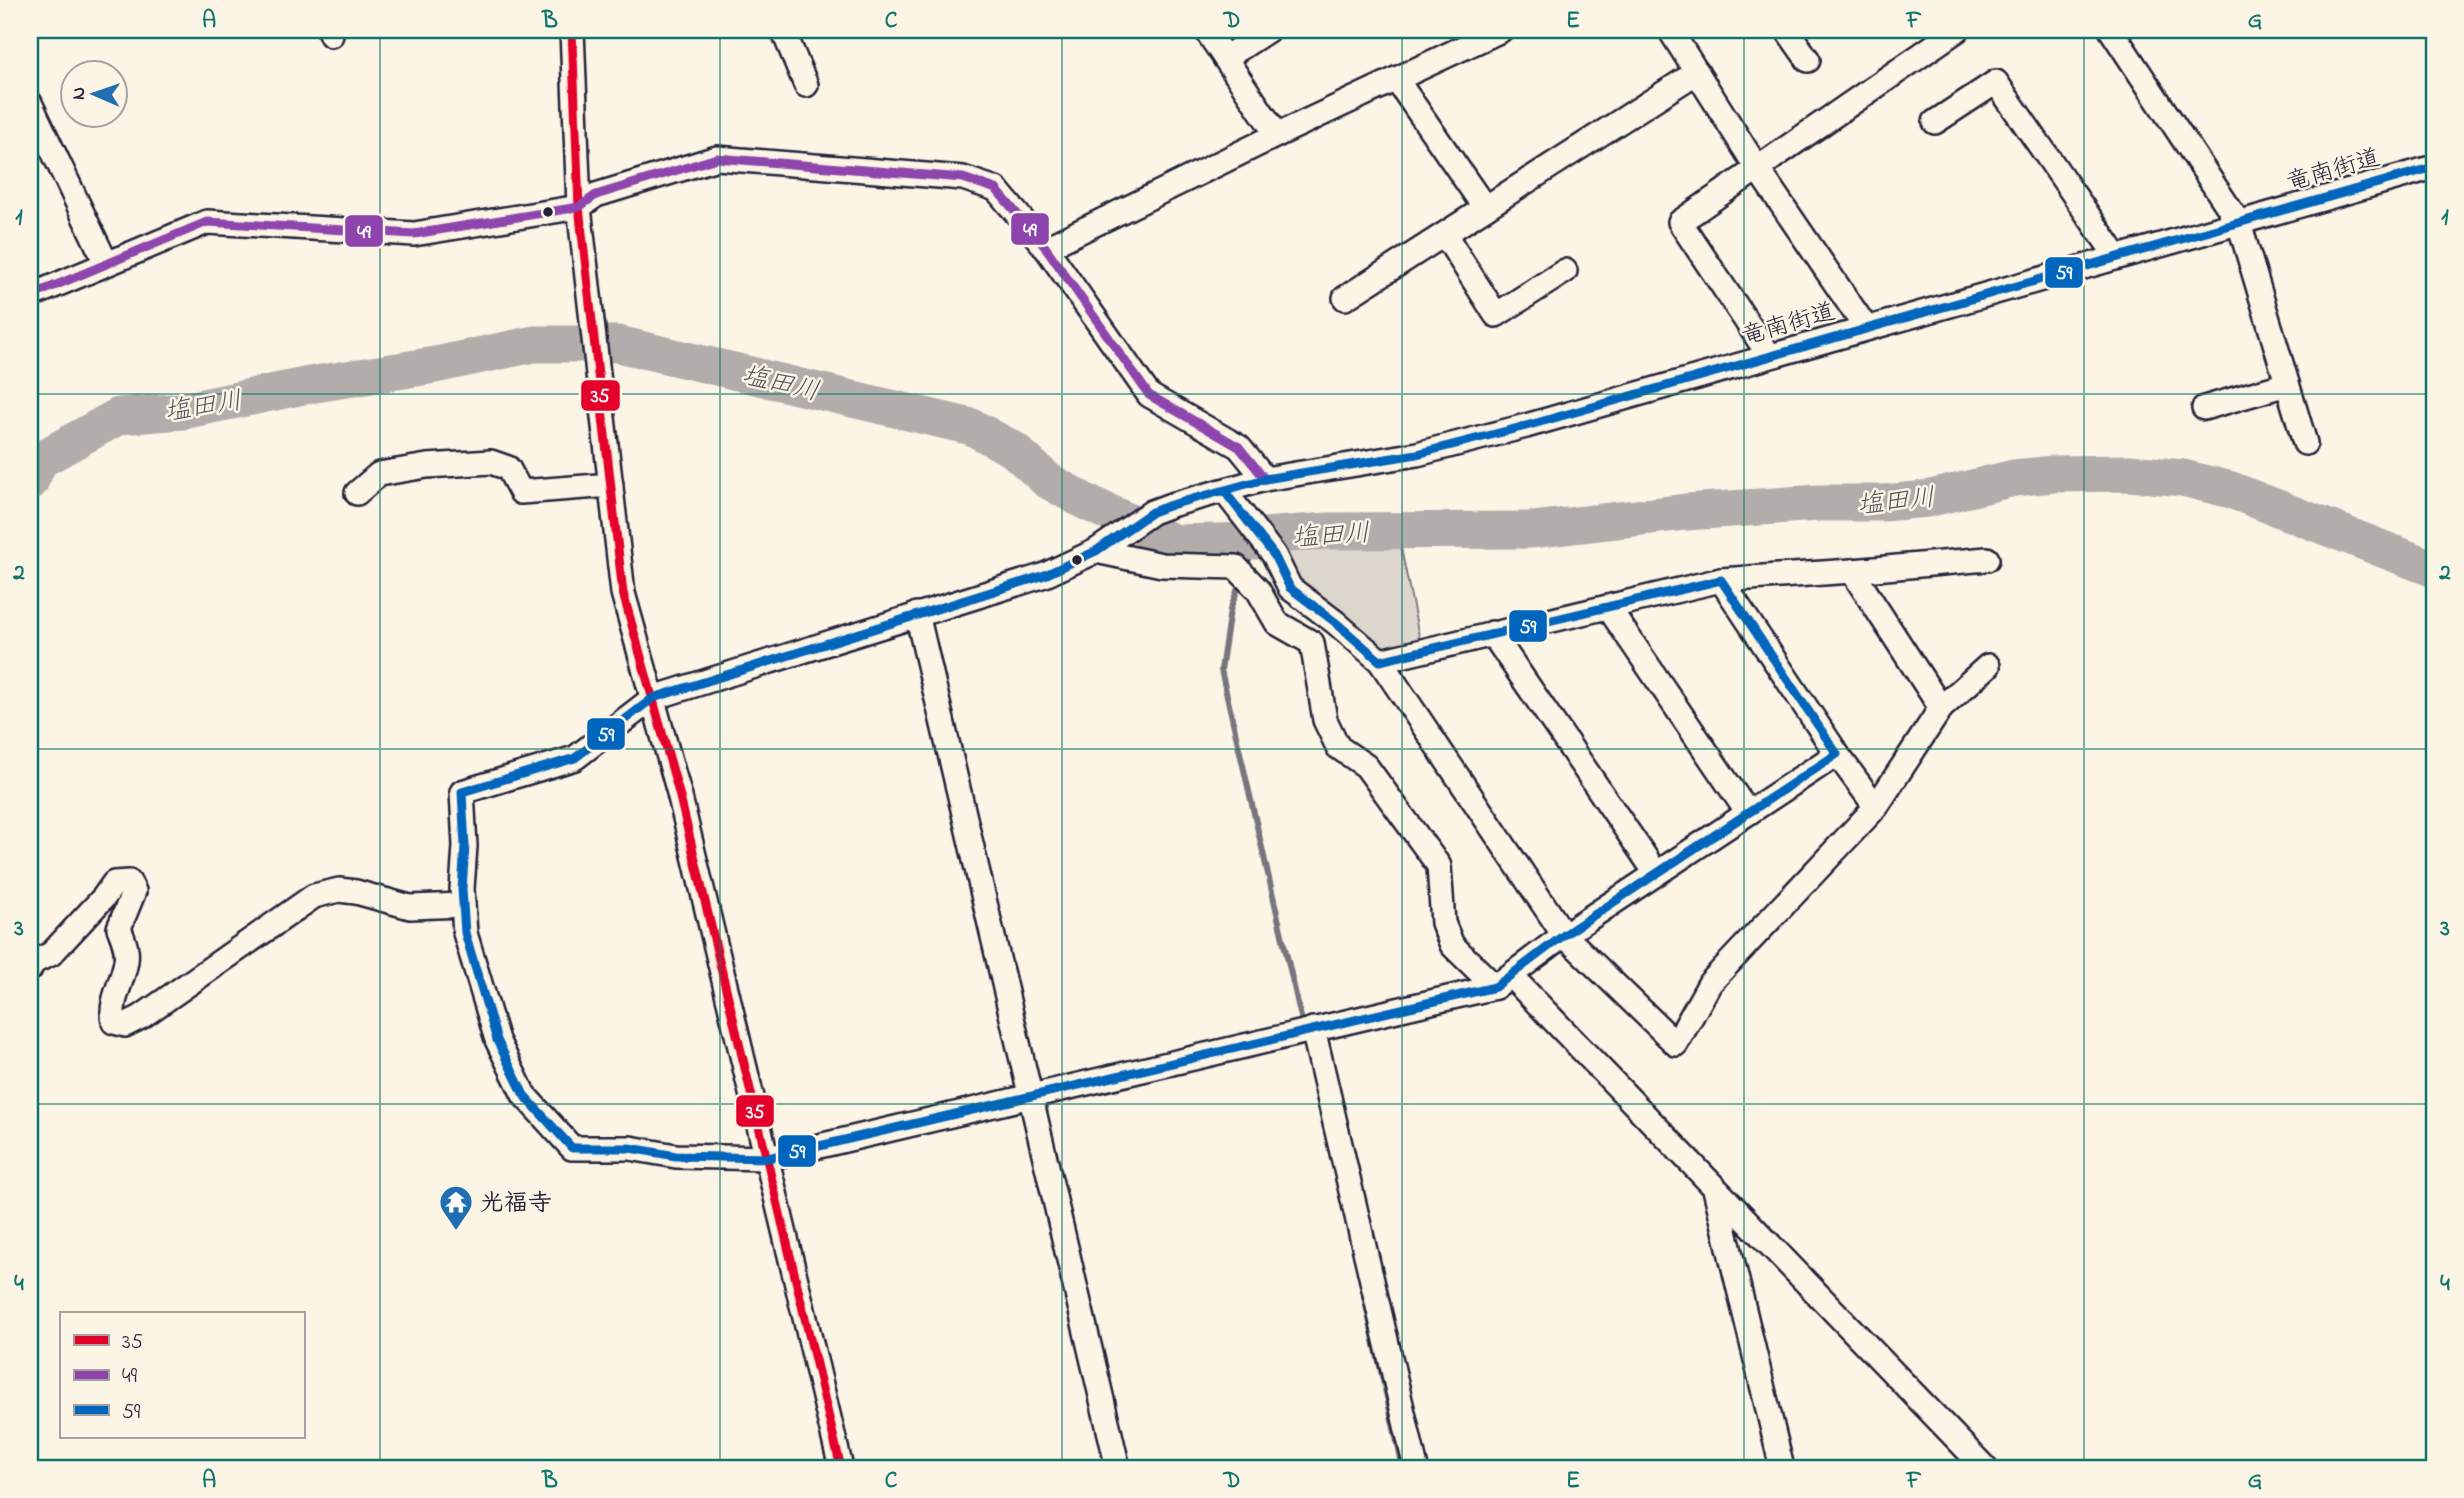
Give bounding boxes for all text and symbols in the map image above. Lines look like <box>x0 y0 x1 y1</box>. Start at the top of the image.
text: A <box>202 5 216 38</box>
text: B <box>541 5 558 38</box>
text: C <box>885 5 898 38</box>
text: D <box>1223 5 1240 38</box>
text: E <box>1566 5 1580 38</box>
text: F <box>1906 5 1922 38</box>
text: G <box>2248 5 2262 38</box>
north arrow <box>60 60 130 130</box>
text: N <box>66 86 93 100</box>
street label: 竜南街道 <box>2283 141 2385 201</box>
text: 1 <box>15 202 23 235</box>
text: 1 <box>2441 202 2449 235</box>
unlabelled marker <box>541 205 555 219</box>
line badge: 49 <box>1010 212 1050 246</box>
line badge: 49 <box>344 214 384 248</box>
text: 49 <box>1023 218 1037 245</box>
text: 49 <box>357 220 371 247</box>
line badge: 59 <box>2044 256 2084 289</box>
text: 59 <box>2056 261 2073 288</box>
street label: 竜南街道 <box>1738 295 1840 355</box>
water label: 塩田川 <box>738 358 823 412</box>
line badge: 35 <box>580 379 621 412</box>
water label: 塩田川 <box>162 383 245 433</box>
text: 35 <box>590 384 609 411</box>
water label: 塩田川 <box>1856 480 1937 526</box>
water label: 塩田川 <box>1291 515 1371 559</box>
unlabelled marker <box>1070 553 1084 567</box>
text: 2 <box>12 557 25 590</box>
text: 2 <box>2438 557 2451 590</box>
line badge: 59 <box>1508 609 1548 643</box>
text: 59 <box>1520 615 1537 642</box>
line badge: 59 <box>586 717 626 751</box>
text: 59 <box>598 723 615 750</box>
text: 3 <box>13 913 24 946</box>
text: 3 <box>2439 913 2450 946</box>
line badge: 35 <box>735 1094 775 1128</box>
text: 35 <box>745 1100 764 1127</box>
line badge: 59 <box>777 1134 817 1168</box>
text: 59 <box>789 1140 806 1167</box>
temple icon: 光福寺 <box>437 1183 475 1232</box>
place label: 光福寺 <box>480 1187 552 1222</box>
text: 4 <box>14 1268 24 1301</box>
text: 4 <box>2440 1268 2450 1301</box>
legend <box>60 1312 304 1438</box>
text: 35 <box>122 1328 143 1358</box>
text: 49 <box>122 1362 138 1392</box>
text: 59 <box>122 1398 141 1428</box>
text: A <box>202 1465 216 1498</box>
text: B <box>541 1465 558 1498</box>
text: C <box>885 1465 898 1498</box>
text: D <box>1223 1465 1240 1498</box>
text: E <box>1566 1465 1580 1498</box>
text: F <box>1906 1465 1922 1498</box>
text: G <box>2248 1465 2262 1498</box>

